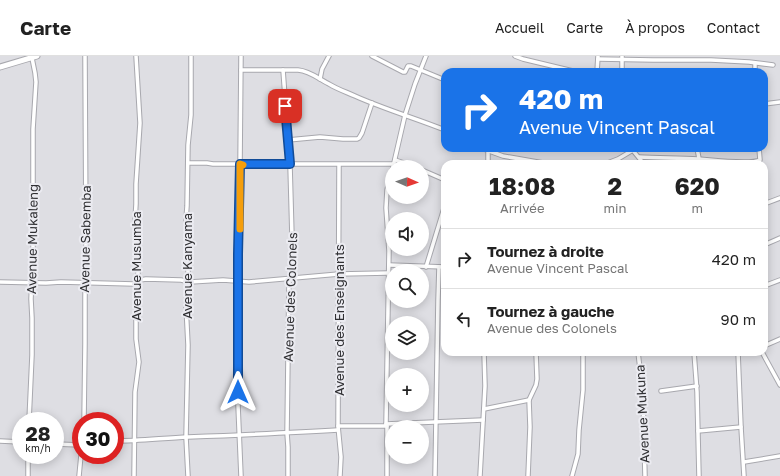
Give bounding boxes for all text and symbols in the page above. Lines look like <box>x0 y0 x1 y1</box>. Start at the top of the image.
text: Carte <box>20 16 71 39</box>
text: Accueil <box>495 19 544 36</box>
text: Carte <box>566 19 603 36</box>
text: À propos <box>625 19 685 36</box>
text: Contact <box>707 19 760 36</box>
text: 420 m <box>519 82 603 115</box>
icon: right <box>453 84 505 136</box>
pin <box>268 89 302 123</box>
icon: arrive <box>274 95 296 117</box>
text: Avenue Vincent Pascal <box>519 116 715 138</box>
north arrow <box>385 160 429 204</box>
map controls <box>385 160 429 464</box>
text: 18:08 <box>489 171 555 200</box>
text: 2 <box>608 171 622 200</box>
text: 620 <box>674 171 720 200</box>
street label: Avenue Mukaleng <box>23 184 41 294</box>
street label: Avenue Sabemba <box>76 185 94 293</box>
text: Arrivée <box>500 200 544 216</box>
text: min <box>603 200 626 216</box>
text: m <box>691 200 703 216</box>
street label: Avenue Musumba <box>128 211 144 321</box>
button: sound <box>385 212 429 256</box>
street label: Avenue Kanyama <box>179 213 195 319</box>
street label: Avenue des Colonels <box>280 232 300 362</box>
text: Tournez à droite <box>487 242 604 260</box>
street label: Avenue des Enseignants <box>331 244 347 396</box>
icon: right <box>453 248 475 270</box>
text: 420 m <box>712 250 756 268</box>
text: Avenue Vincent Pascal <box>487 260 628 276</box>
button: search <box>385 264 429 308</box>
text: Tournez à gauche <box>487 302 614 320</box>
icon: left <box>453 308 475 330</box>
text: 90 m <box>721 310 756 328</box>
button: layers <box>385 316 429 360</box>
text: Avenue des Colonels <box>487 320 617 336</box>
street label: Avenue Mukuna <box>631 364 653 464</box>
button: + <box>385 368 429 412</box>
position arrow <box>217 371 259 413</box>
speed limit sign: 30 <box>72 412 124 464</box>
button: − <box>385 420 429 464</box>
text: 28 <box>25 421 50 445</box>
text: km/h <box>25 442 51 454</box>

